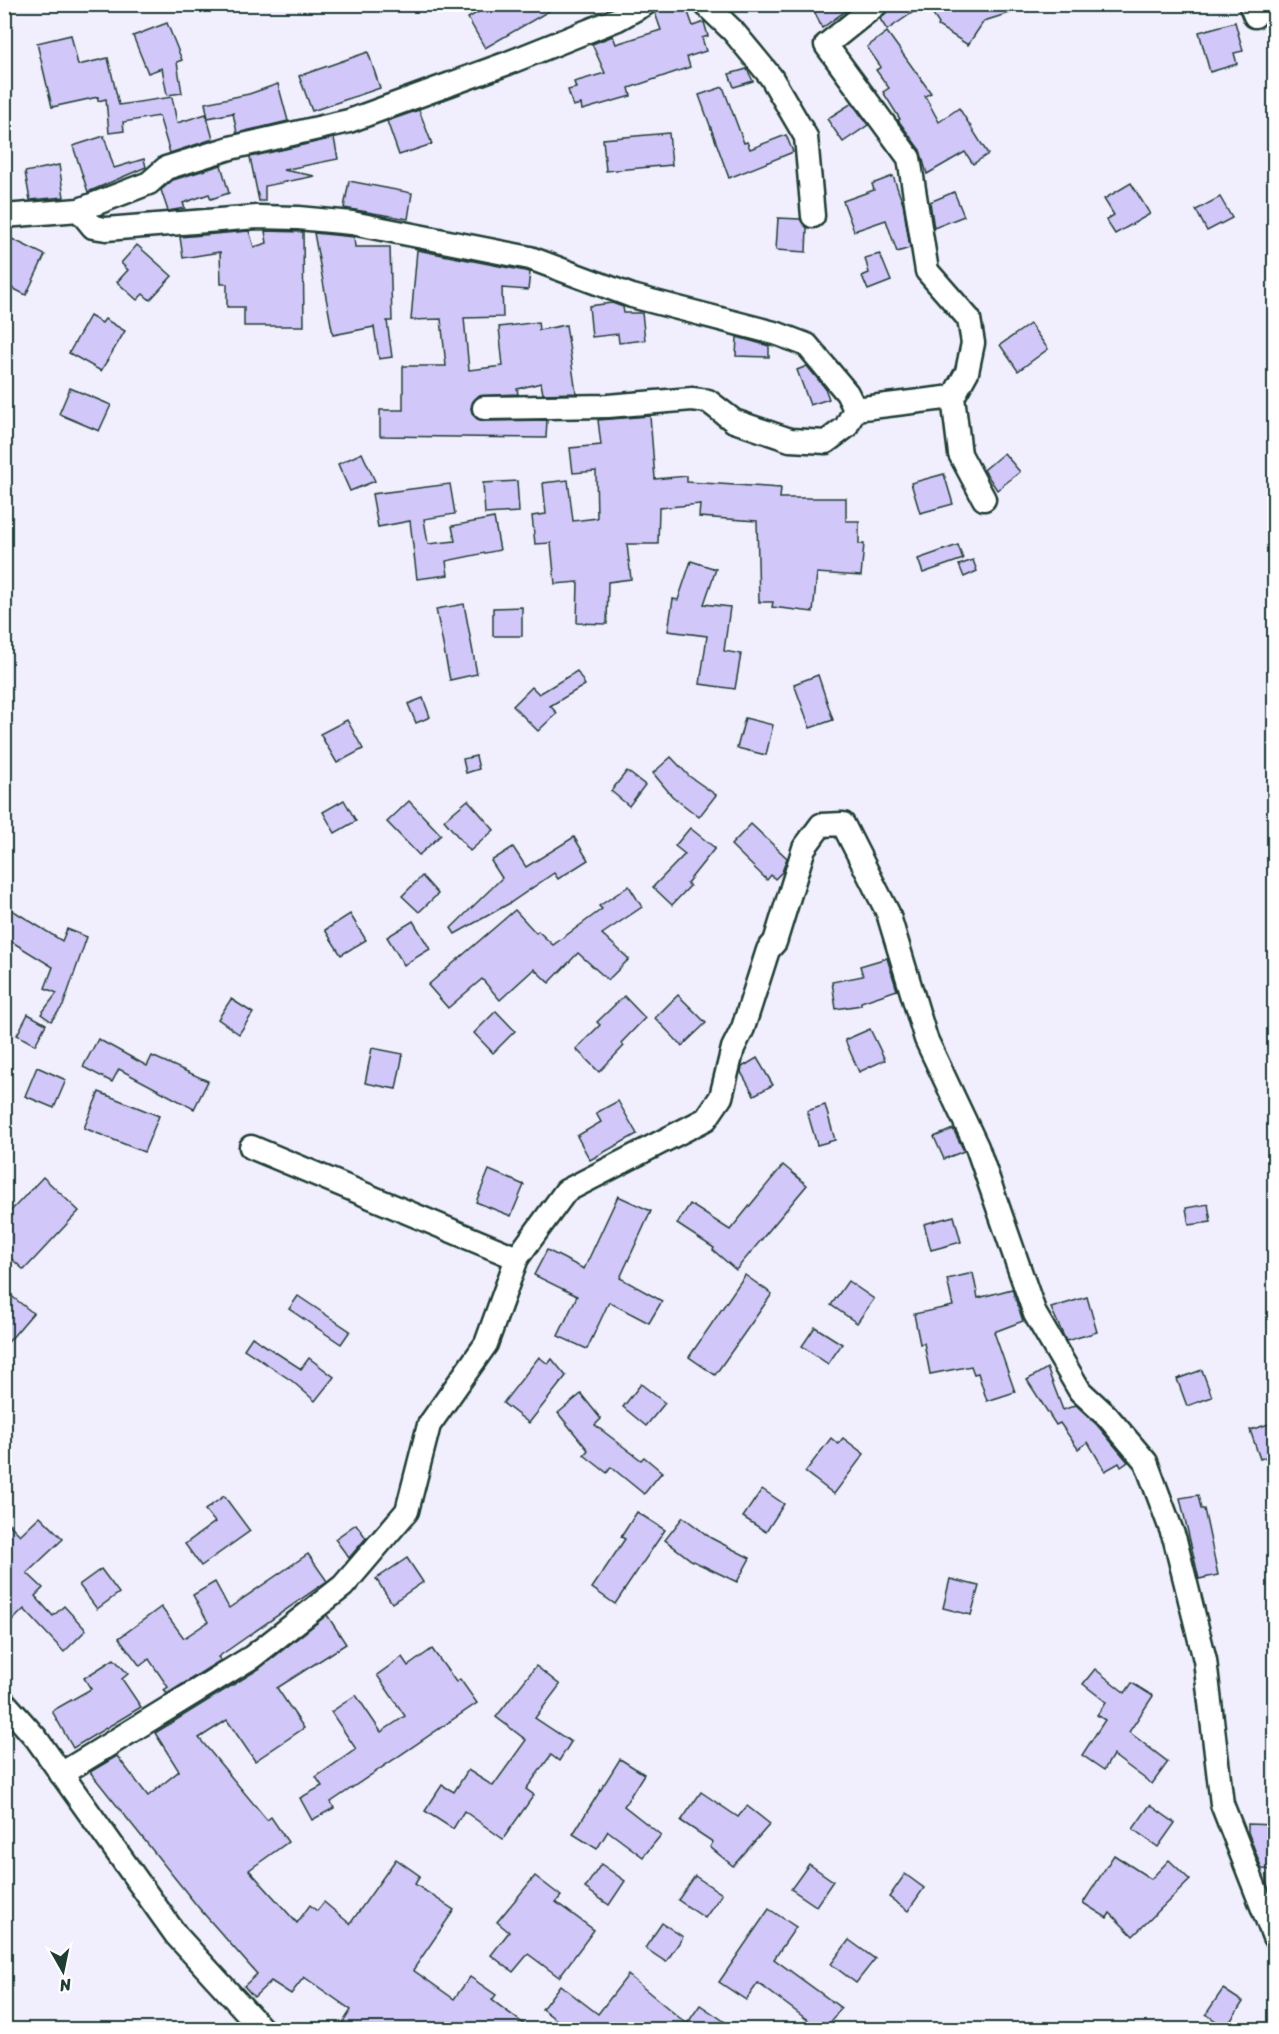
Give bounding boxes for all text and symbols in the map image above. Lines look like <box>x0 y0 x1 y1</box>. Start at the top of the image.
north arrow <box>33 1941 93 2001</box>
text: N <box>57 1970 74 2001</box>

